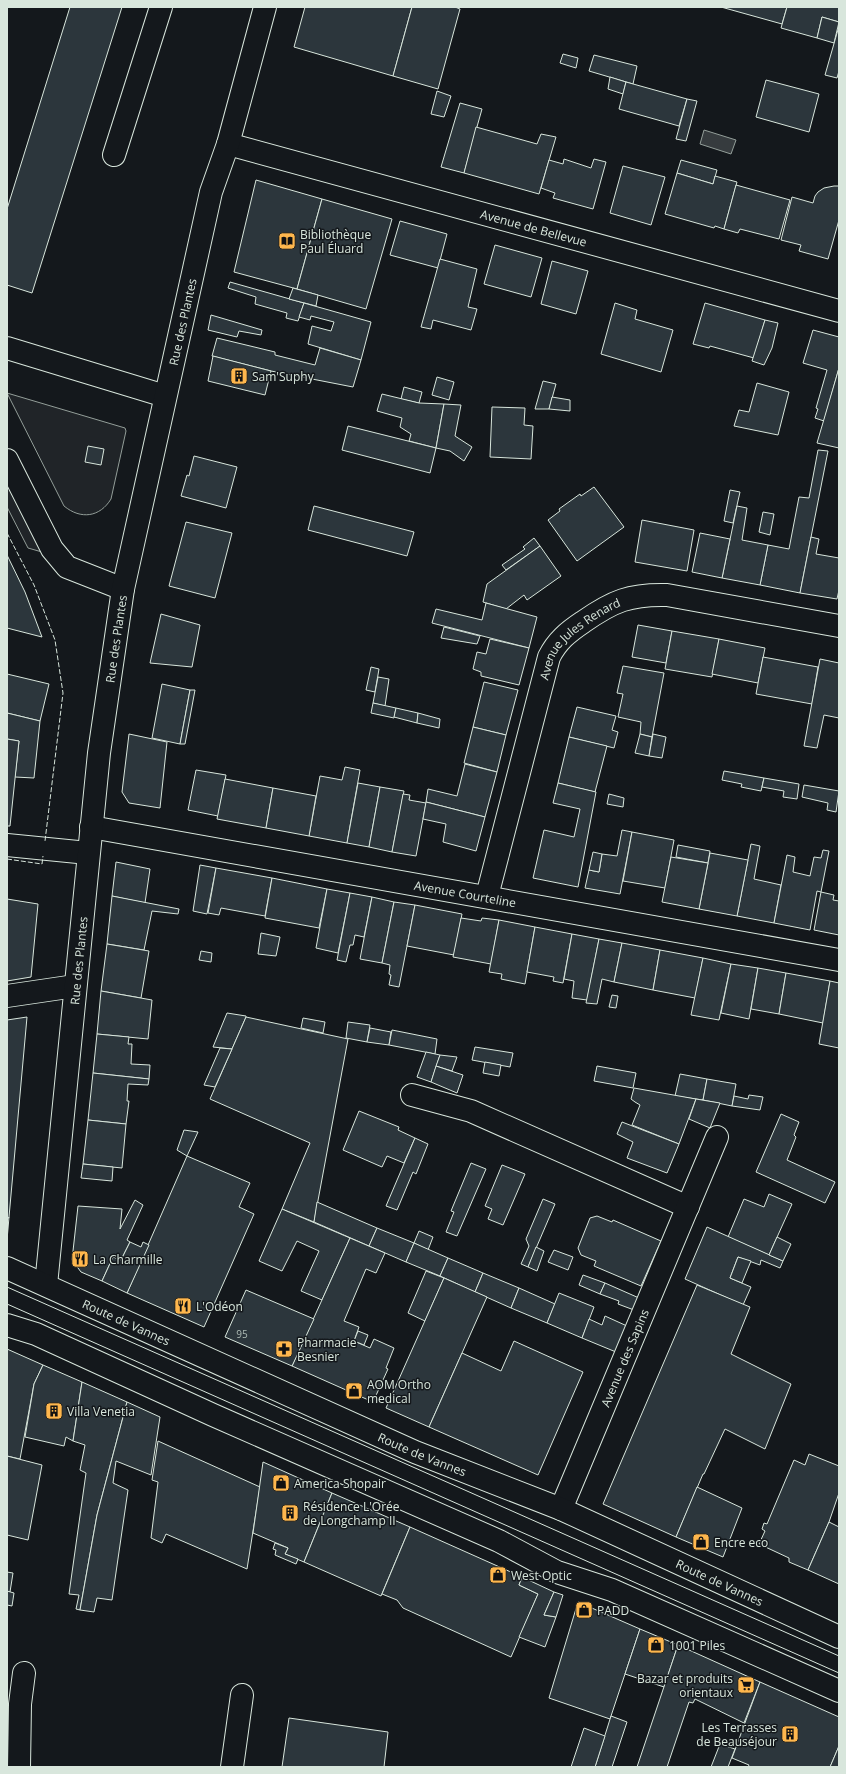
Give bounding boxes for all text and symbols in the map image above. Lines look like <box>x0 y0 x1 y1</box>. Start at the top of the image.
street label: Avenue de Bellevue <box>479 205 589 250</box>
place label: Bibliothèque Paul Éluard <box>300 226 371 257</box>
library icon: Bibliothèque Paul Éluard <box>277 231 297 251</box>
street label: Rue des Plantes <box>164 276 200 367</box>
building icon: Sam'Suphy <box>229 366 249 386</box>
place label: Sam'Suphy <box>252 368 315 385</box>
street label: Avenue Jules Renard <box>535 593 623 682</box>
street label: Rue des Plantes <box>101 594 131 684</box>
street label: Avenue Courteline <box>413 876 518 911</box>
street label: Rue des Plantes <box>65 915 91 1006</box>
restaurant icon: La Charmille <box>70 1249 90 1269</box>
place label: La Charmille <box>93 1251 163 1268</box>
street label: Route de Vannes <box>80 1295 173 1349</box>
restaurant icon: L'Odéon <box>173 1296 193 1316</box>
place label: L'Odéon <box>196 1298 243 1315</box>
street label: Avenue des Sapins <box>596 1306 653 1409</box>
house number: 95 <box>236 1327 248 1341</box>
place label: Pharmacie Besnier <box>297 1334 357 1365</box>
pharmacy icon: Pharmacie Besnier <box>274 1339 294 1359</box>
place label: AOM Ortho medical <box>367 1376 431 1407</box>
shop icon: AOM Ortho medical <box>344 1381 364 1401</box>
building icon: Villa Venetia <box>44 1401 64 1421</box>
place label: Villa Venetia <box>67 1403 135 1420</box>
street label: Route de Vannes <box>375 1428 469 1480</box>
shop icon: America Shopair <box>271 1473 291 1493</box>
place label: America Shopair <box>294 1475 386 1492</box>
place label: Résidence L'Orée de Longchamp II <box>303 1498 400 1529</box>
building icon: Résidence L'Orée de Longchamp II <box>280 1503 300 1523</box>
shop icon: Encre eco <box>691 1532 711 1552</box>
place label: Encre eco <box>714 1534 768 1551</box>
street label: Route de Vannes <box>673 1555 766 1610</box>
shop icon: West Optic <box>488 1565 508 1585</box>
place label: West Optic <box>511 1567 572 1584</box>
shop icon: PADD <box>574 1600 594 1620</box>
place label: PADD <box>597 1602 629 1619</box>
shop icon: 1001 Piles <box>646 1635 666 1655</box>
place label: 1001 Piles <box>669 1637 726 1654</box>
place label: Bazar et produits orientaux <box>637 1670 734 1701</box>
supermarket icon: Bazar et produits orientaux <box>736 1675 756 1695</box>
place label: Les Terrasses de Beauséjour <box>696 1719 777 1750</box>
building icon: Les Terrasses de Beauséjour <box>780 1724 800 1744</box>

